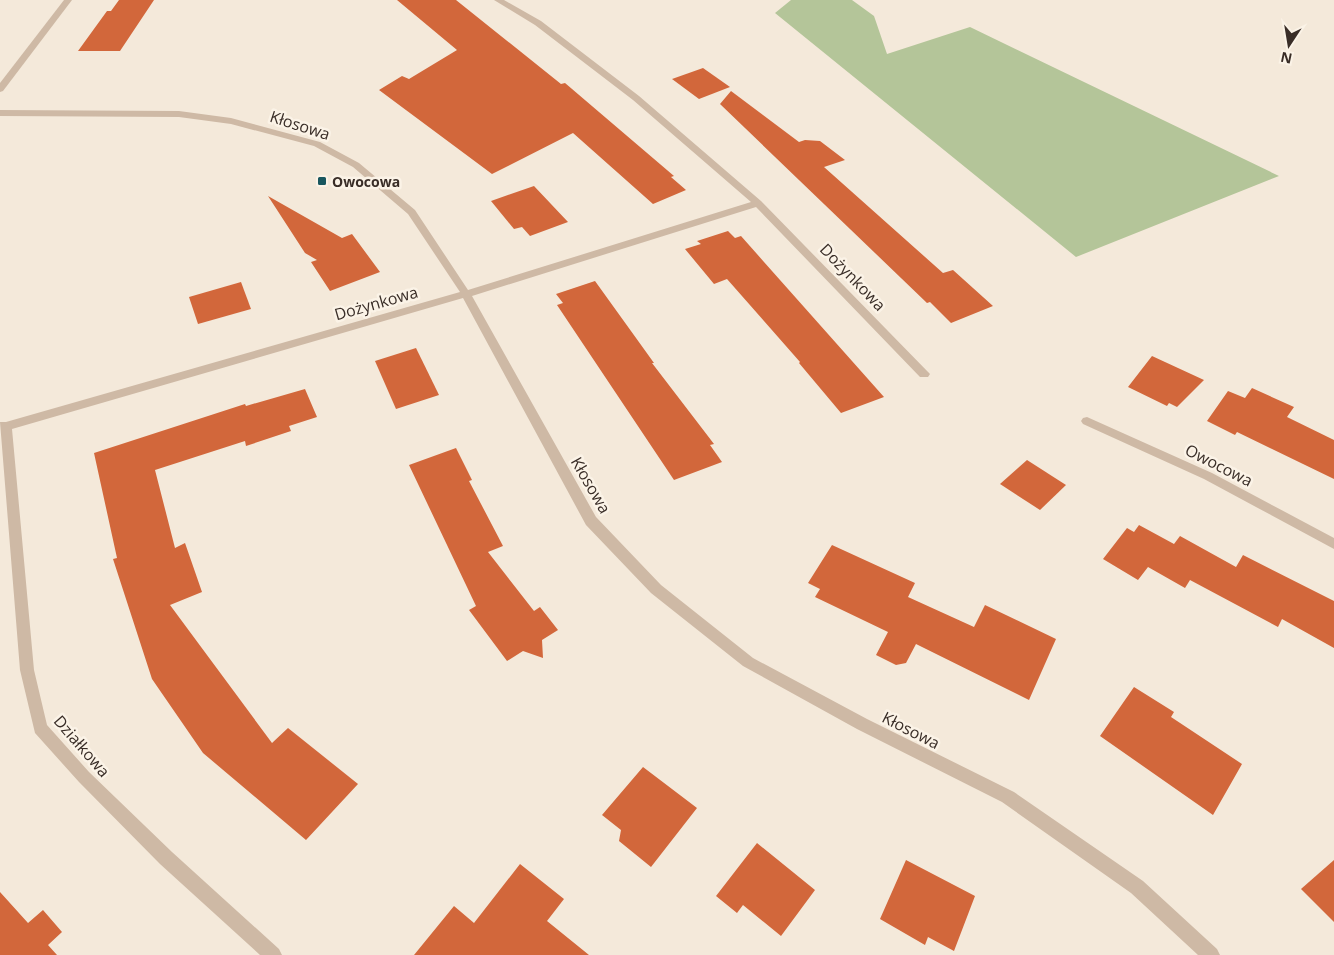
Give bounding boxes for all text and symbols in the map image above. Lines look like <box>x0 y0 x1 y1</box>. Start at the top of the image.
north arrow <box>1264 20 1314 70</box>
text: N <box>1279 48 1294 69</box>
street label: Kłosowa <box>267 105 333 145</box>
place label: Owocowa <box>332 172 400 191</box>
marker: Owocowa <box>316 175 328 187</box>
street label: Dożynkowa <box>815 238 891 316</box>
street label: Dożynkowa <box>332 281 420 325</box>
street label: Owocowa <box>1181 439 1257 491</box>
street label: Kłosowa <box>566 453 616 517</box>
street label: Kłosowa <box>878 706 944 754</box>
street label: Działkowa <box>49 710 115 782</box>

